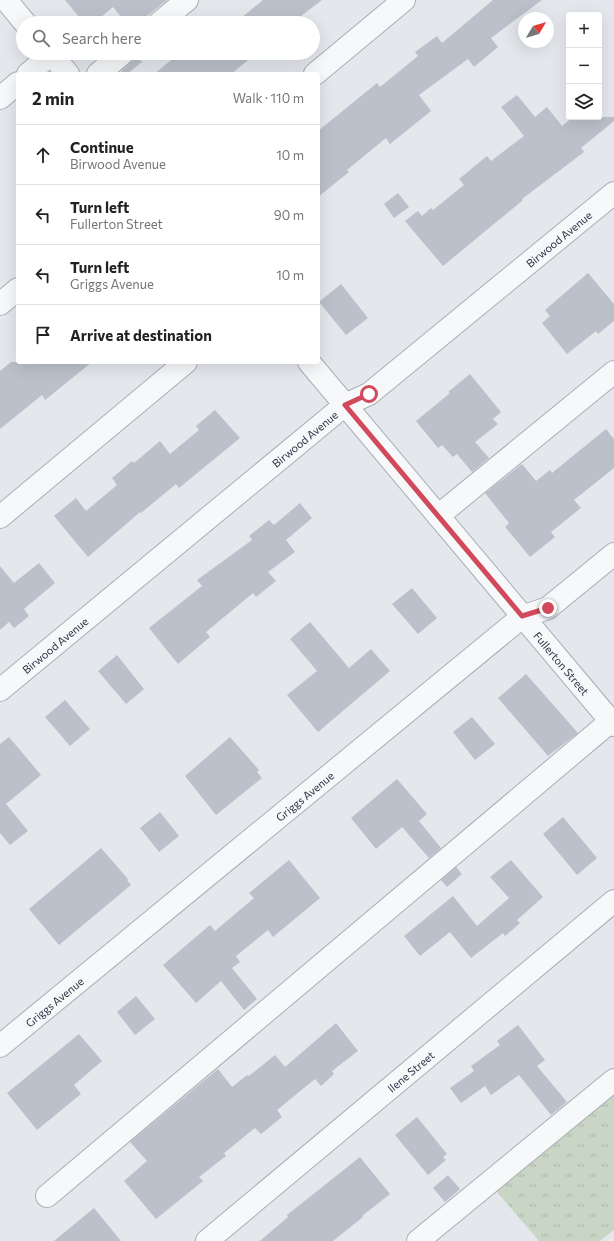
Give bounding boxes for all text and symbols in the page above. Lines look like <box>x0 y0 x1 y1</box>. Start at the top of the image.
north arrow <box>518 12 554 48</box>
map controls <box>566 12 602 120</box>
button: + <box>566 12 602 48</box>
search box <box>16 16 320 60</box>
icon: search <box>30 27 52 49</box>
text: Search here <box>62 29 141 47</box>
button: − <box>566 48 602 84</box>
button: layers <box>566 84 602 120</box>
text: 2 min <box>32 88 74 109</box>
text: Walk · 110 m <box>233 90 304 106</box>
text: Continue <box>70 138 134 156</box>
icon: ahead <box>32 144 54 166</box>
text: 10 m <box>276 147 304 163</box>
text: Birwood Avenue <box>70 156 166 172</box>
text: Turn left <box>70 198 129 216</box>
icon: left <box>32 204 54 226</box>
text: 90 m <box>274 207 304 223</box>
street label: Birwood Avenue <box>523 208 594 269</box>
text: Fullerton Street <box>70 216 163 232</box>
text: Turn left <box>70 258 129 276</box>
icon: left <box>32 264 54 286</box>
text: 10 m <box>276 267 304 283</box>
text: Griggs Avenue <box>70 276 154 292</box>
icon: arrive <box>32 324 54 346</box>
text: Arrive at destination <box>70 326 212 344</box>
route start <box>360 385 378 403</box>
street label: Birwood Avenue <box>269 407 340 469</box>
route end <box>539 599 557 617</box>
street label: Birwood Avenue <box>19 614 90 676</box>
street label: Fullerton Street <box>532 629 592 698</box>
street label: Griggs Avenue <box>273 768 336 823</box>
street label: Griggs Avenue <box>22 974 86 1029</box>
street label: Ilene Street <box>384 1048 437 1094</box>

